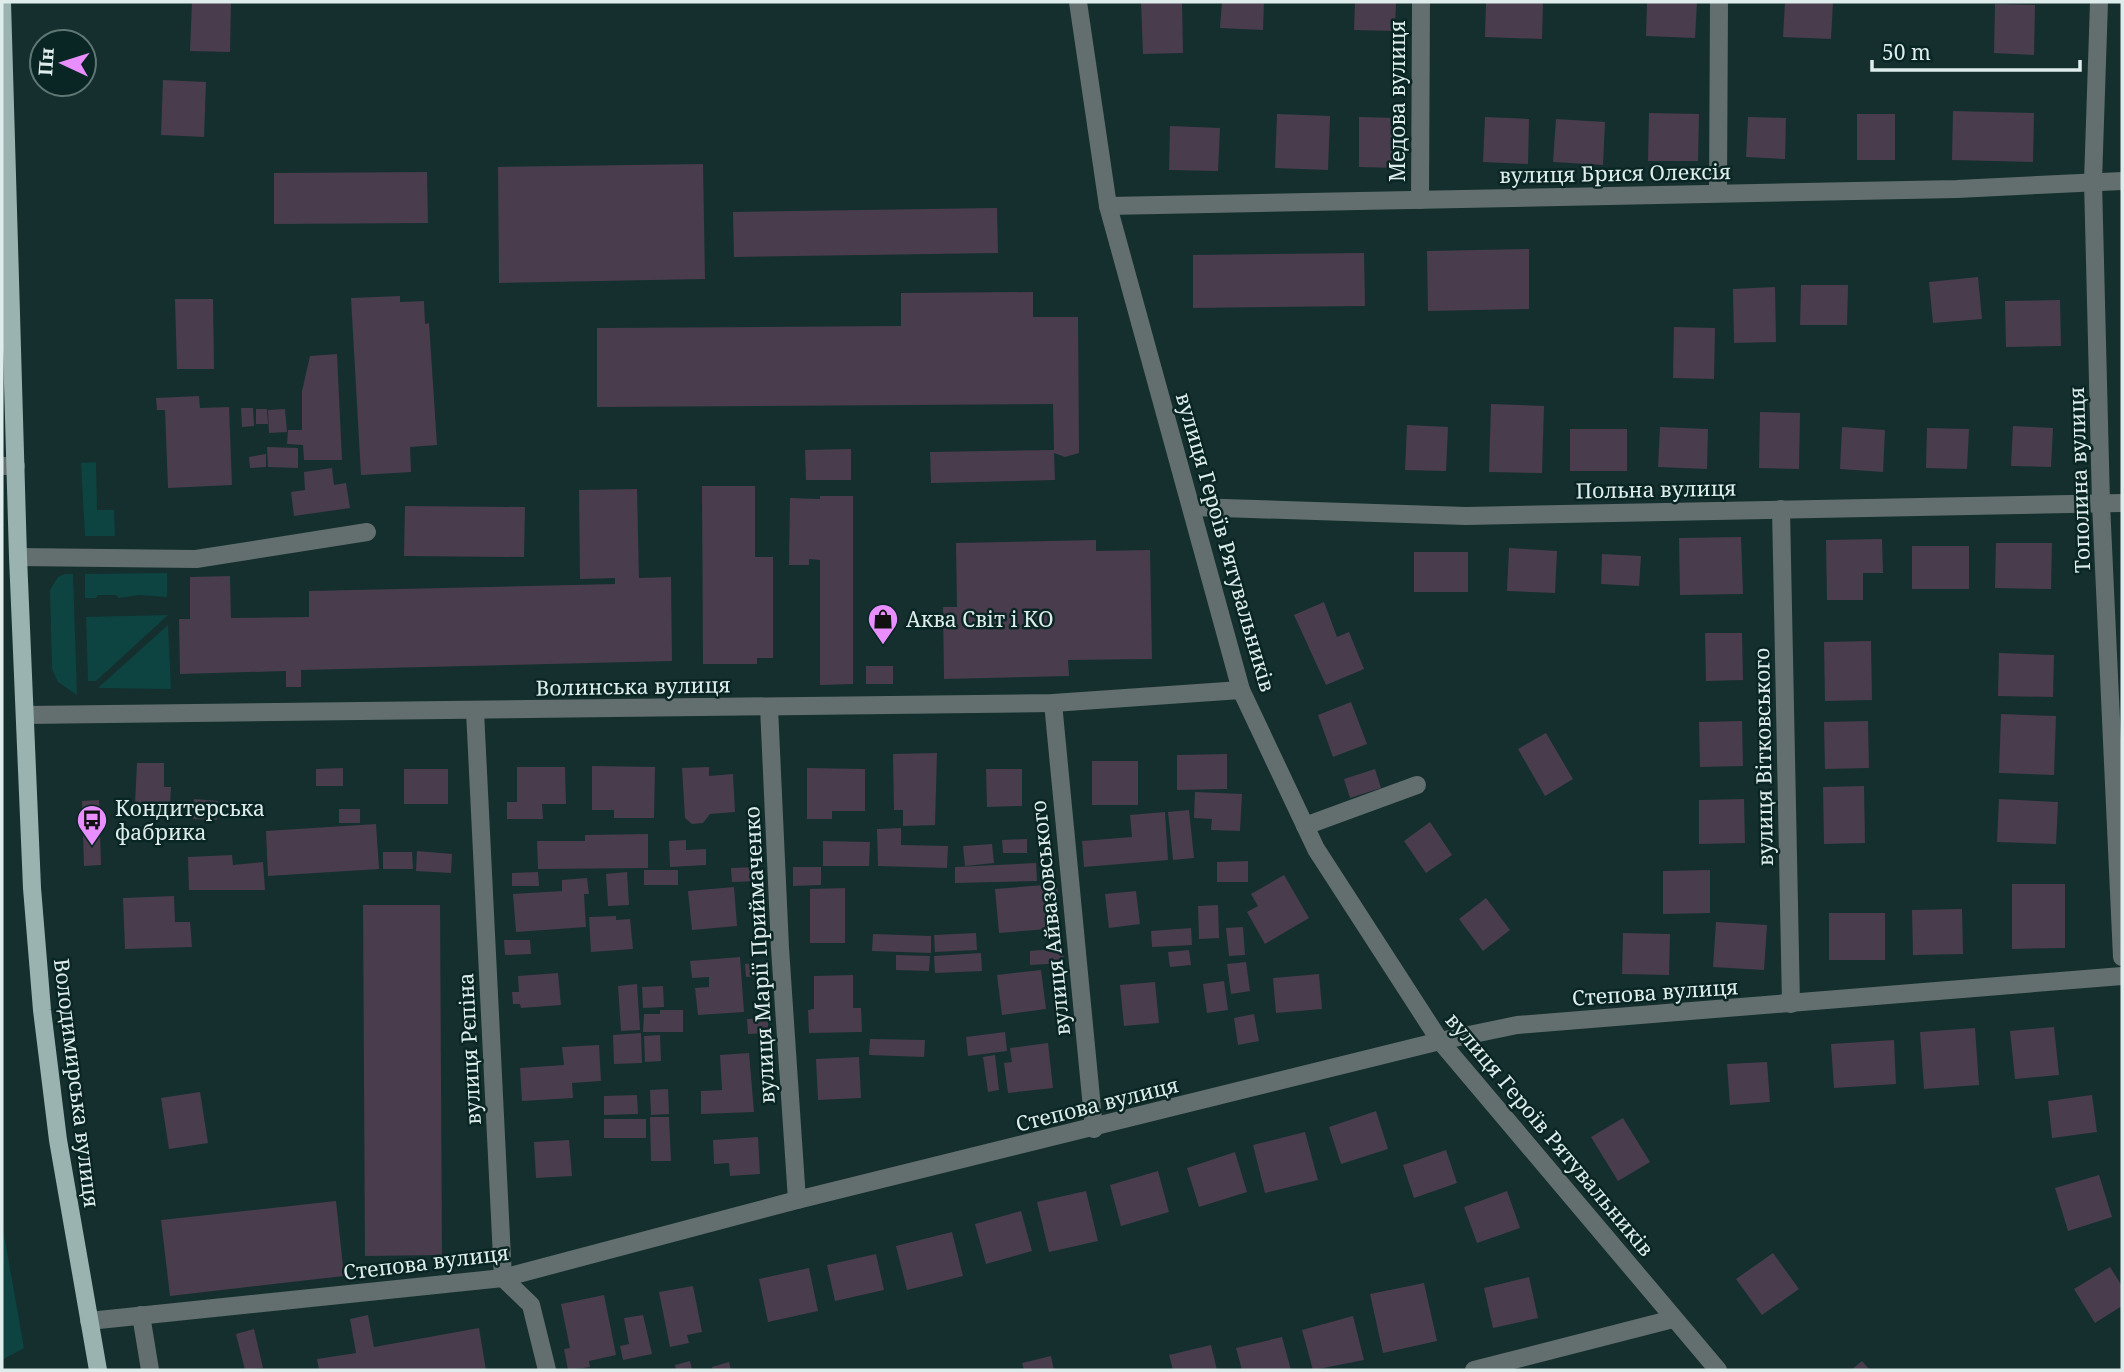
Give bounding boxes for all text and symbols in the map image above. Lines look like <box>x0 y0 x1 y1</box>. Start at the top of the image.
street label: Медова вулиця <box>1383 20 1411 182</box>
north arrow <box>28 28 98 98</box>
scale bar <box>1872 28 2080 72</box>
text: 50 m <box>1882 38 1931 66</box>
text: Пн <box>32 47 60 77</box>
street label: вулиця Брися Олексія <box>1499 157 1731 189</box>
street label: Тополина вулиця <box>2062 386 2096 574</box>
street label: вулиця Героїв Рятувальників <box>1170 389 1282 695</box>
street label: Польна вулиця <box>1575 474 1737 504</box>
shop icon: Аква Світ і КО <box>866 602 900 646</box>
place label: Аква Світ і КО <box>906 605 1054 633</box>
street label: вулиця Вітковського <box>1747 648 1779 866</box>
street label: Волинська вулиця <box>535 670 731 702</box>
place label: Кондитерська фабрика <box>115 794 265 846</box>
street label: вулиця Айвазовського <box>1024 799 1076 1037</box>
bus stop icon: Кондитерська фабрика <box>75 803 109 847</box>
street label: вулиця Марії Приймаченко <box>737 806 781 1104</box>
street label: Володимирська вулиця <box>48 957 106 1209</box>
street label: вулиця Рєпіна <box>451 972 487 1126</box>
street label: Степова вулиця <box>1571 972 1739 1012</box>
street label: вулиця Героїв Рятувальників <box>1440 1006 1660 1262</box>
street label: Степова вулиця <box>1013 1070 1181 1138</box>
street label: Степова вулиця <box>342 1238 510 1286</box>

